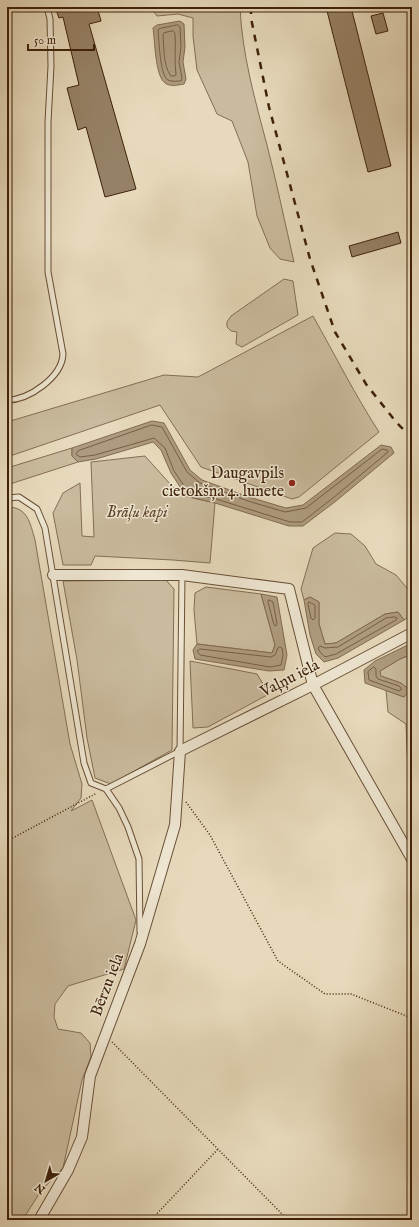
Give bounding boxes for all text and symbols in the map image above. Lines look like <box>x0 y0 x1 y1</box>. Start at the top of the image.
scale bar <box>28 26 94 52</box>
text: 50 m <box>34 33 56 48</box>
place label: Daugavpils cietokšņa 4. lunete <box>162 464 284 502</box>
marker: Daugavpils cietokšņa 4. lunete <box>287 478 297 488</box>
park label: Brāļu kapi <box>106 503 169 523</box>
street label: Vaļņu iela <box>256 656 323 703</box>
street label: Bērzu iela <box>87 951 129 1019</box>
north arrow <box>26 1161 66 1201</box>
text: N <box>32 1179 49 1197</box>

